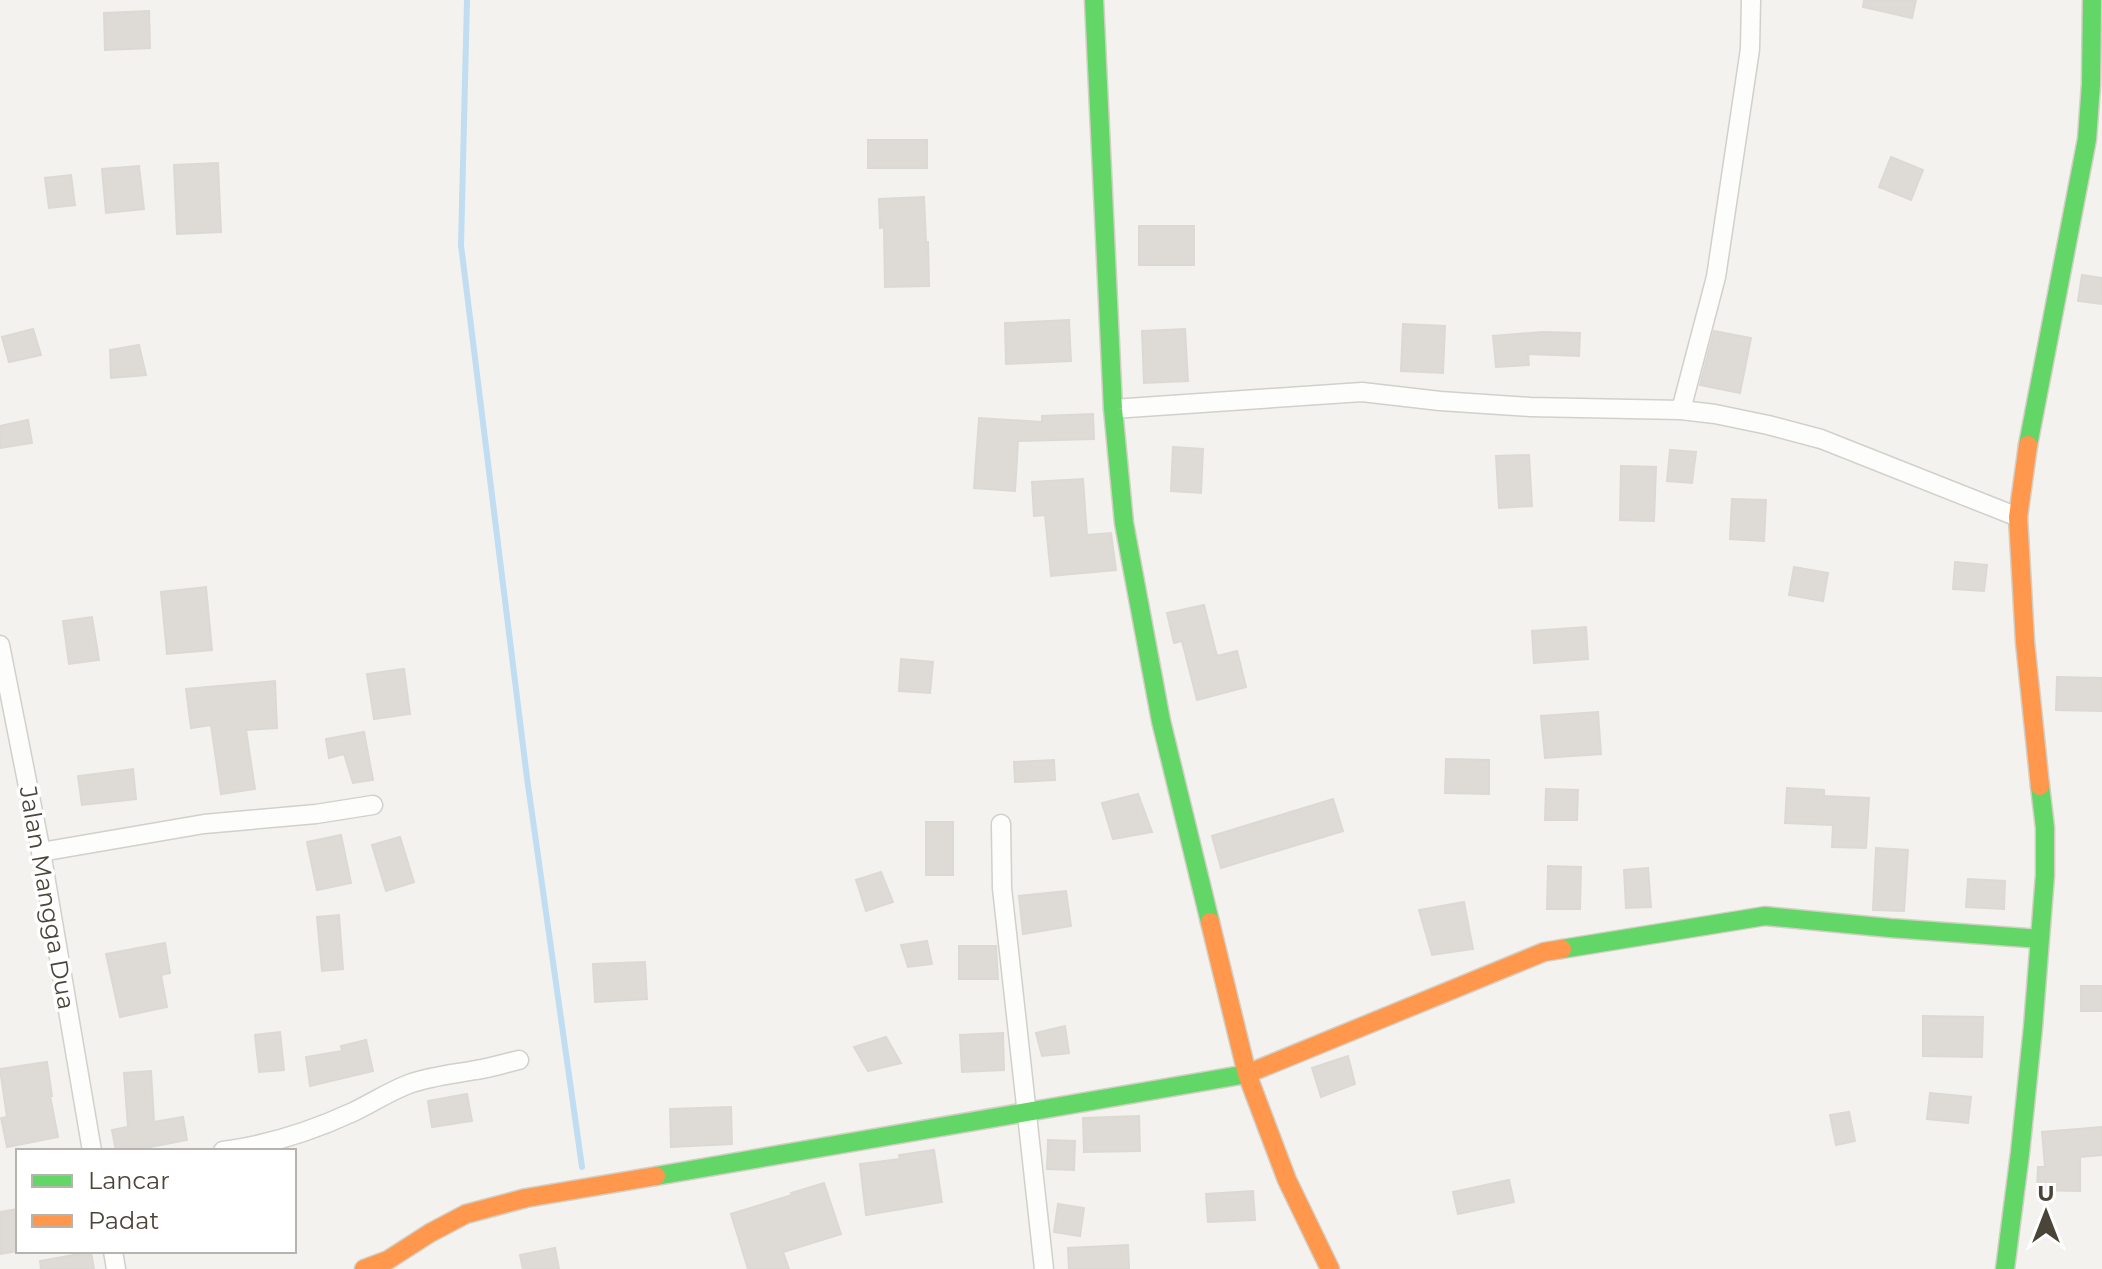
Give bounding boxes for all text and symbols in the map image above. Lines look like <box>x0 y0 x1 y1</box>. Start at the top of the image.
street label: Jalan Mangga Dua <box>13 783 81 1012</box>
legend <box>16 1149 296 1253</box>
text: Lancar <box>88 1166 170 1195</box>
north arrow <box>2006 1173 2086 1253</box>
text: U <box>2037 1180 2055 1207</box>
text: Padat <box>88 1206 159 1235</box>

